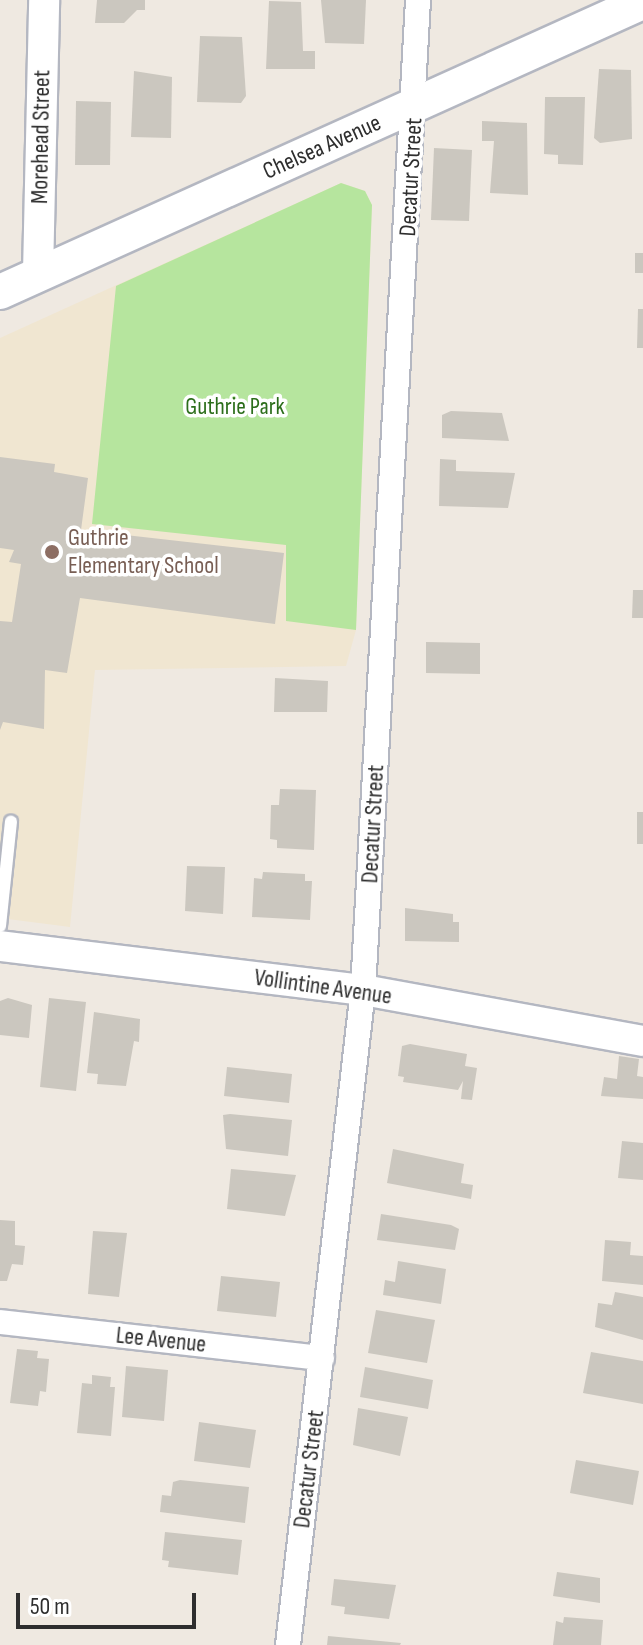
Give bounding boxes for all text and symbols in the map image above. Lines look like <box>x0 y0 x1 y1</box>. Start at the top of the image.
street label: Morehead Street <box>25 70 57 204</box>
street label: Chelsea Avenue <box>259 108 385 186</box>
street label: Decatur Street <box>394 117 428 237</box>
park label: Guthrie Park <box>185 393 285 421</box>
place label: Guthrie Elementary School <box>68 524 219 580</box>
marker: Guthrie Elementary School <box>43 543 61 561</box>
street label: Decatur Street <box>356 764 390 884</box>
street label: Vollintine Avenue <box>252 963 394 1011</box>
street label: Lee Avenue <box>115 1321 207 1359</box>
street label: Decatur Street <box>287 1408 331 1530</box>
scale bar <box>20 1577 200 1627</box>
text: 50 m <box>30 1592 70 1621</box>

